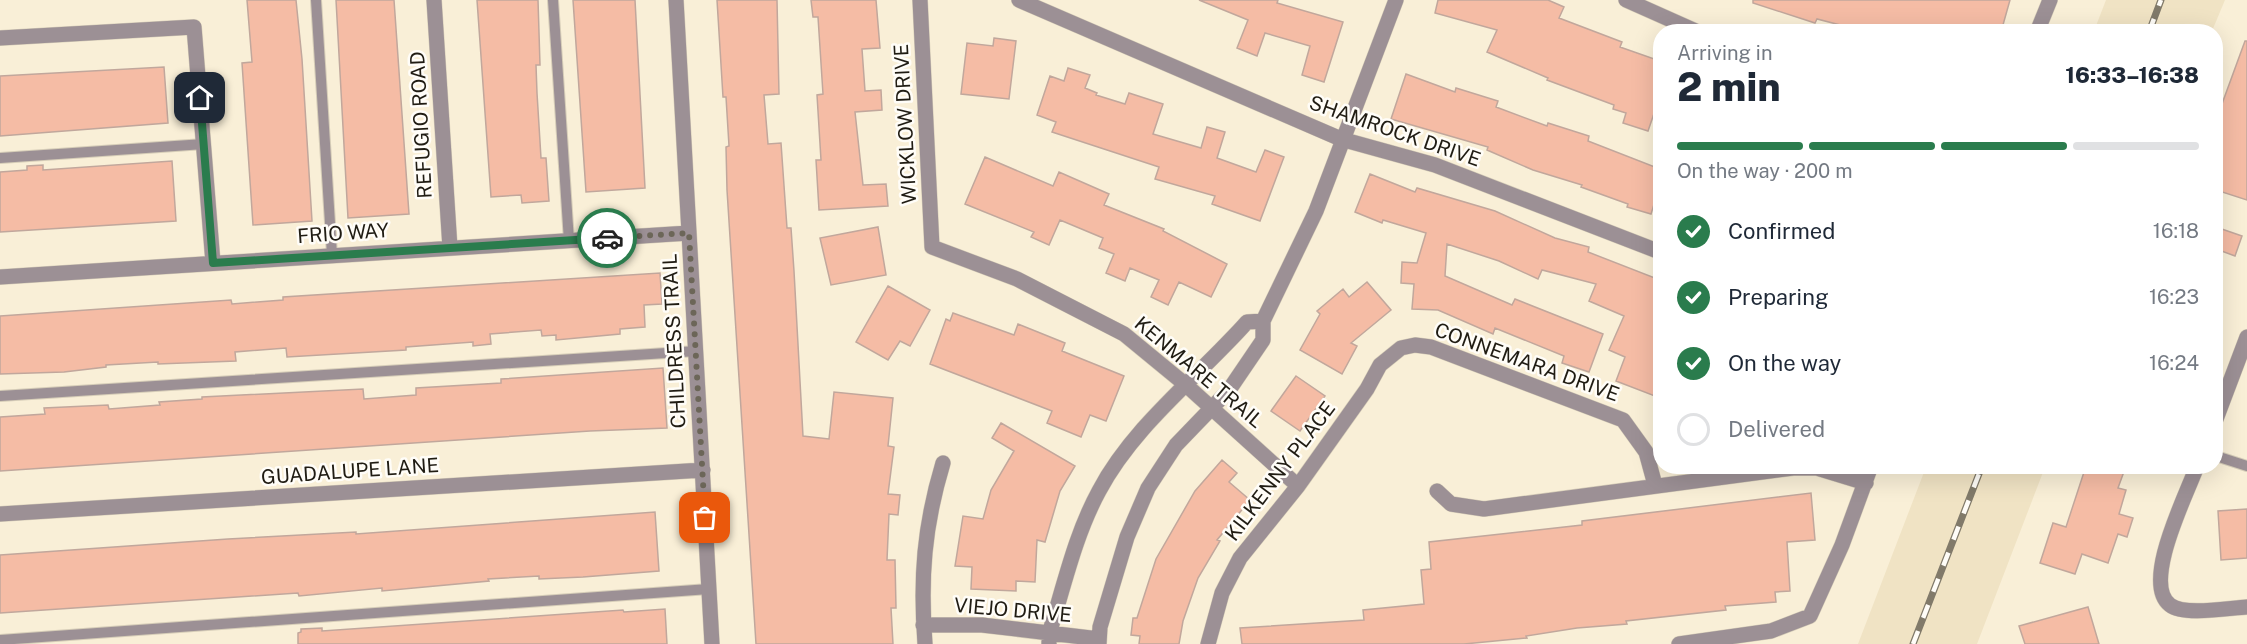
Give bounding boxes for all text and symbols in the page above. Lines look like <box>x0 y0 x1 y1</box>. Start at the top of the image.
text: Arriving in <box>1677 41 1772 65</box>
street label: WICKLOW DRIVE <box>889 43 921 205</box>
street label: REFUGIO ROAD <box>405 51 437 199</box>
text: 16:33–16:38 <box>2065 62 2199 88</box>
text: 2 min <box>1677 64 1781 110</box>
pin <box>174 72 225 123</box>
icon: home <box>183 81 216 114</box>
street label: SHAMROCK DRIVE <box>1306 90 1484 172</box>
text: On the way · 200 m <box>1677 159 1853 183</box>
courier <box>577 208 637 268</box>
icon: check <box>1677 215 1710 248</box>
street label: FRIO WAY <box>296 218 390 248</box>
text: Confirmed <box>1728 218 1835 244</box>
text: 16:18 <box>2153 219 2199 243</box>
icon: car <box>591 222 624 255</box>
street label: CHILDRESS TRAIL <box>657 253 691 429</box>
icon: check <box>1677 281 1710 314</box>
text: Preparing <box>1728 284 1829 310</box>
text: 16:23 <box>2149 285 2199 309</box>
street label: KENMARE TRAIL <box>1130 311 1268 433</box>
street label: CONNEMARA DRIVE <box>1431 317 1623 407</box>
icon: check <box>1677 347 1710 380</box>
text: On the way <box>1728 350 1841 376</box>
text: 16:24 <box>2149 351 2199 375</box>
street label: KILKENNY PLACE <box>1220 397 1340 545</box>
text: Delivered <box>1728 416 1825 442</box>
street label: GUADALUPE LANE <box>260 453 440 489</box>
pin <box>679 492 730 543</box>
icon: bag <box>688 501 721 534</box>
street label: VIEJO DRIVE <box>953 593 1073 627</box>

